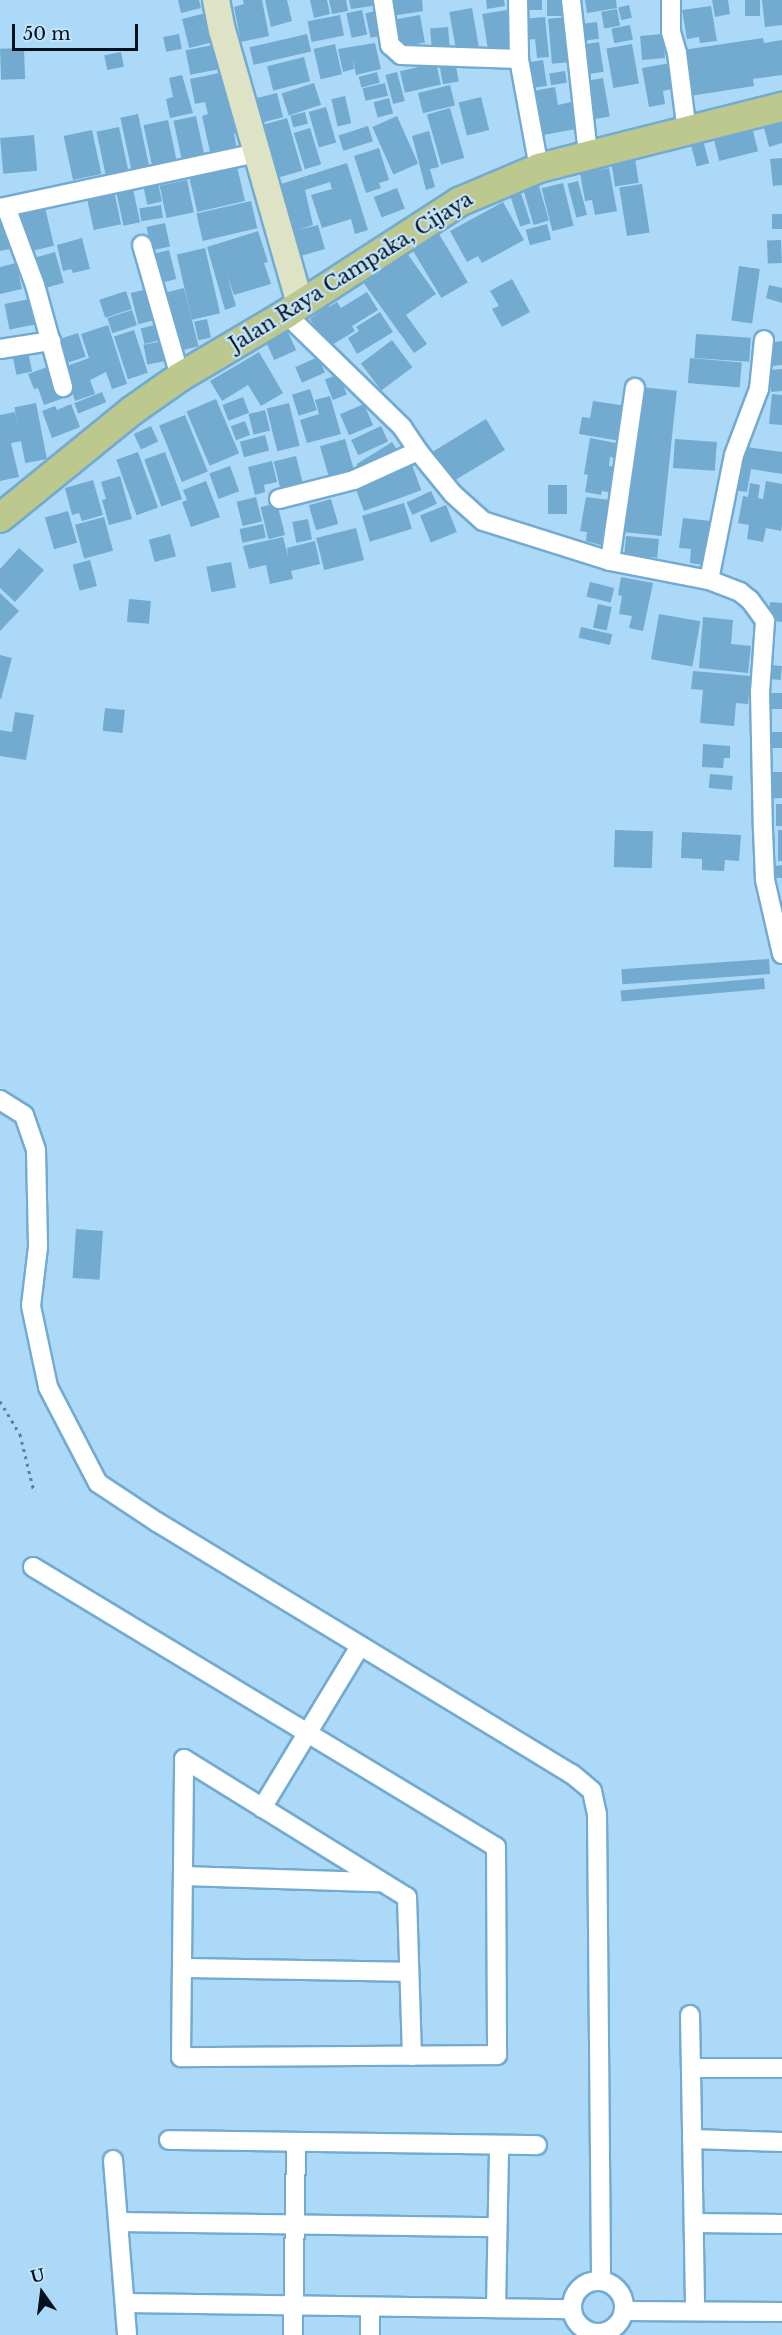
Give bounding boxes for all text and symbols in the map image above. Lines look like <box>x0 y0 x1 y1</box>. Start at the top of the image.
scale bar <box>15 12 141 50</box>
text: 50 m <box>23 23 71 45</box>
street label: Jalan Raya Campaka, Cijaya <box>225 187 477 357</box>
north arrow <box>12 2263 72 2323</box>
text: U <box>28 2264 47 2287</box>

